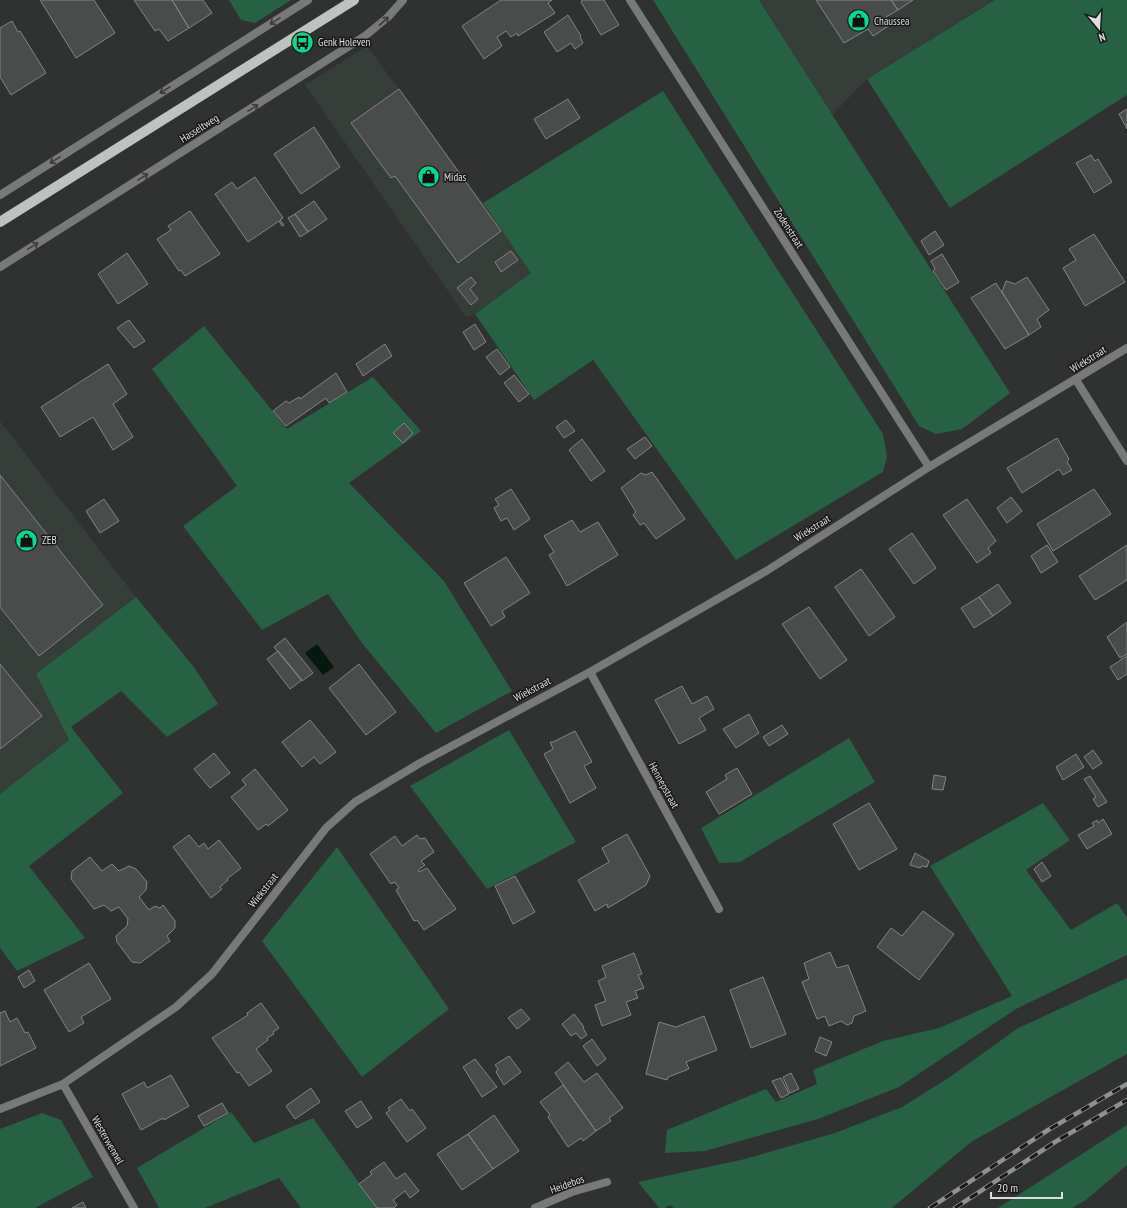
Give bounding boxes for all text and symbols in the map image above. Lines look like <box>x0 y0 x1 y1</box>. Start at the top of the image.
shop icon: Chaussea <box>846 8 872 34</box>
north arrow <box>1079 8 1119 48</box>
place label: Chaussea <box>874 14 909 28</box>
one-way arrow <box>379 16 390 25</box>
one-way arrow <box>270 17 281 25</box>
bus stop icon: Genk Holeven <box>289 29 315 55</box>
text: N <box>1097 30 1107 45</box>
place label: Genk Holeven <box>318 35 370 49</box>
one-way arrow <box>159 87 171 95</box>
one-way arrow <box>247 103 259 111</box>
street label: Hasseltweg <box>177 110 221 145</box>
one-way arrow <box>50 156 61 164</box>
shop icon: Midas <box>416 164 442 190</box>
place label: Midas <box>444 170 467 184</box>
one-way arrow <box>137 173 148 181</box>
street label: Zodenstraat <box>771 205 807 251</box>
one-way arrow <box>27 242 39 250</box>
street label: Wiekstraat <box>1067 342 1109 376</box>
street label: Wiekstraat <box>791 511 833 545</box>
shop icon: ZEB <box>13 527 39 553</box>
place label: ZEB <box>42 533 57 547</box>
street label: Wiekstraat <box>511 673 553 705</box>
street label: Hennepstraat <box>646 759 682 811</box>
street label: Wiekstraat <box>245 870 281 910</box>
street label: Westerwennel <box>89 1113 128 1167</box>
street label: Heidebos <box>548 1171 586 1197</box>
scale bar <box>991 1174 1062 1200</box>
text: 20 m <box>997 1180 1018 1195</box>

